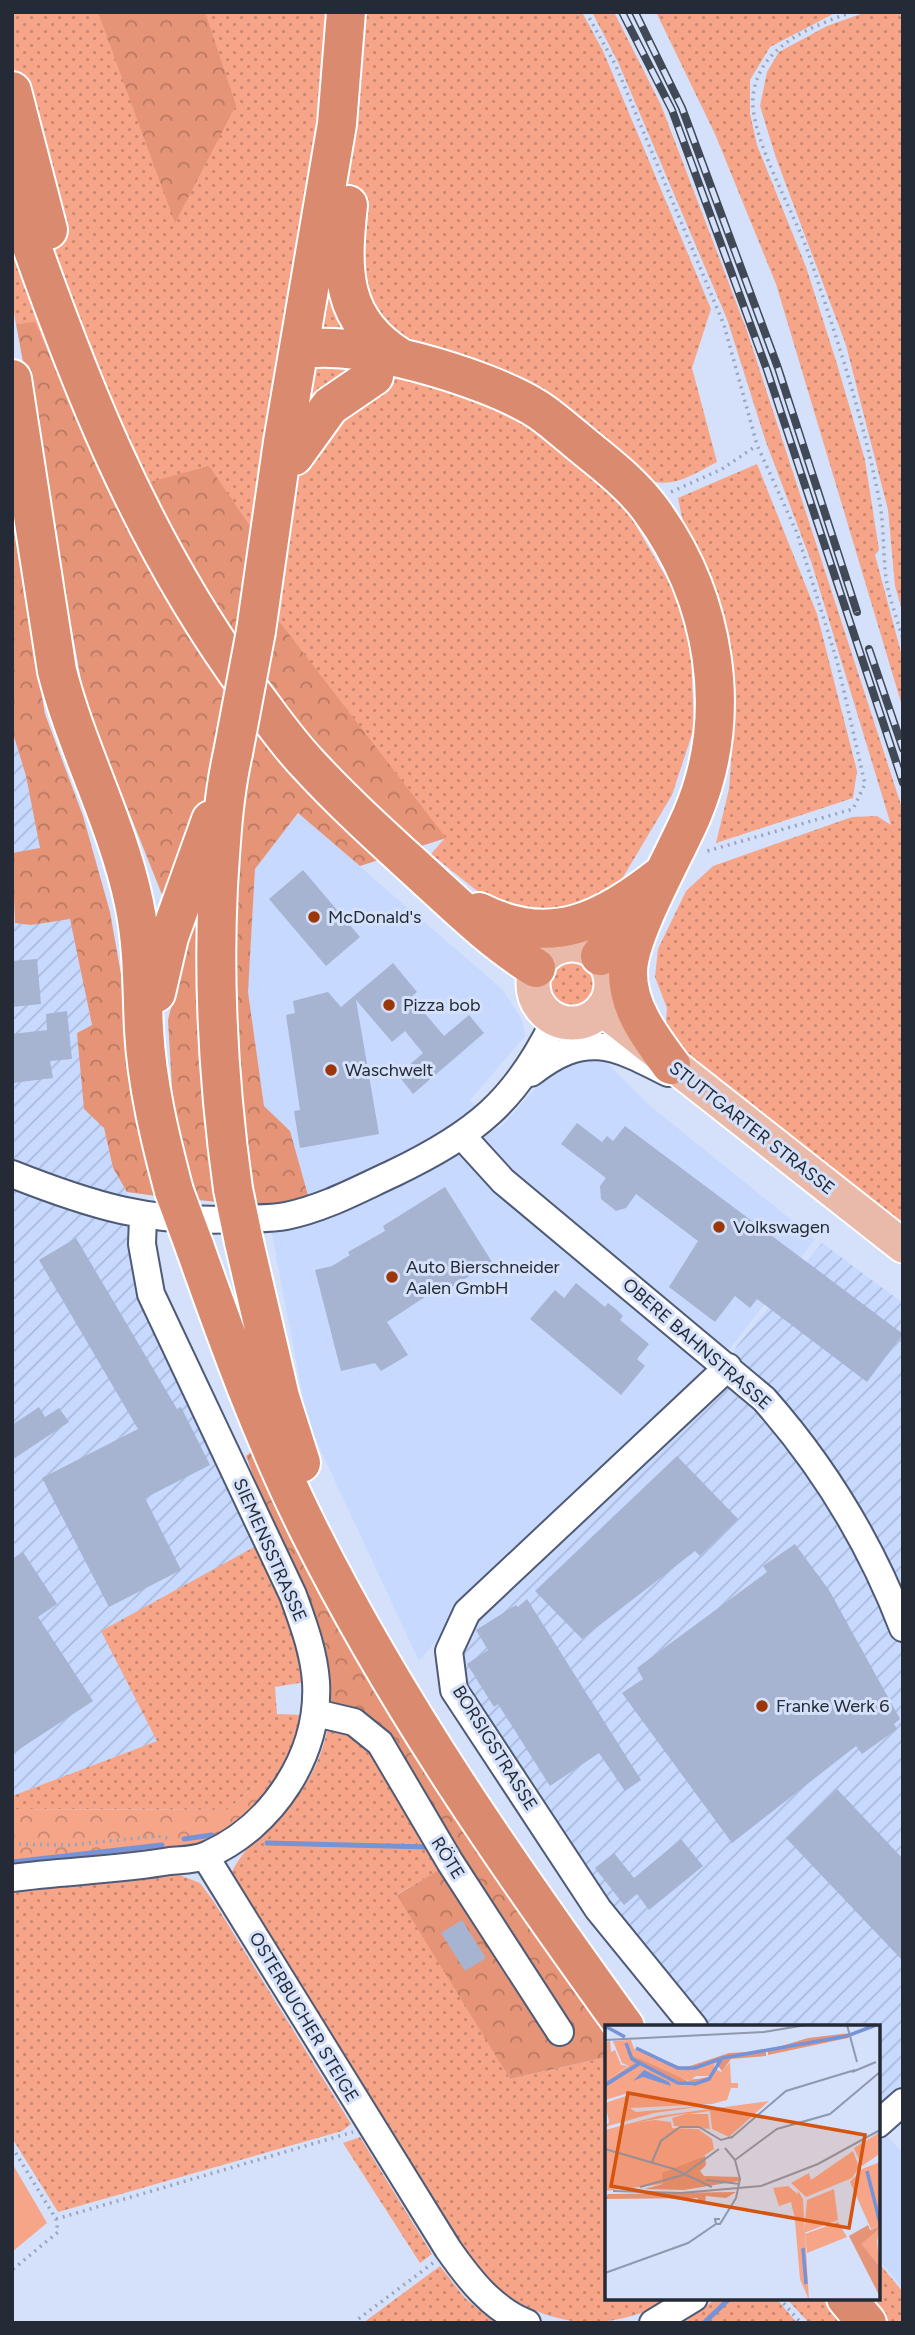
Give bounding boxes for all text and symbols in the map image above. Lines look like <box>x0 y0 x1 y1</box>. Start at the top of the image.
place label: McDonald's <box>328 906 422 928</box>
marker: McDonald's <box>306 909 322 925</box>
place label: Pizza bob <box>403 994 480 1016</box>
marker: Pizza bob <box>381 997 397 1013</box>
street label: STUTTGARTER STRASSE <box>665 1057 839 1199</box>
place label: Waschwelt <box>345 1059 433 1081</box>
marker: Waschwelt <box>323 1062 339 1078</box>
place label: Volkswagen <box>733 1216 830 1238</box>
marker: Volkswagen <box>711 1219 727 1235</box>
place label: Auto Bierschneider Aalen GmbH <box>406 1256 560 1299</box>
marker: Auto Bierschneider Aalen GmbH <box>384 1269 400 1285</box>
street label: OBERE BAHNSTRASSE <box>618 1273 776 1415</box>
street label: SIEMENSSTRASSE <box>228 1475 312 1625</box>
street label: BORSIGSTRASSE <box>448 1682 542 1814</box>
place label: Franke Werk 6 <box>776 1695 890 1717</box>
marker: Franke Werk 6 <box>754 1698 770 1714</box>
street label: RÖTE <box>427 1833 469 1883</box>
street label: OSTERBUCHER STEIGE <box>245 1928 363 2106</box>
inset map <box>605 2025 880 2300</box>

